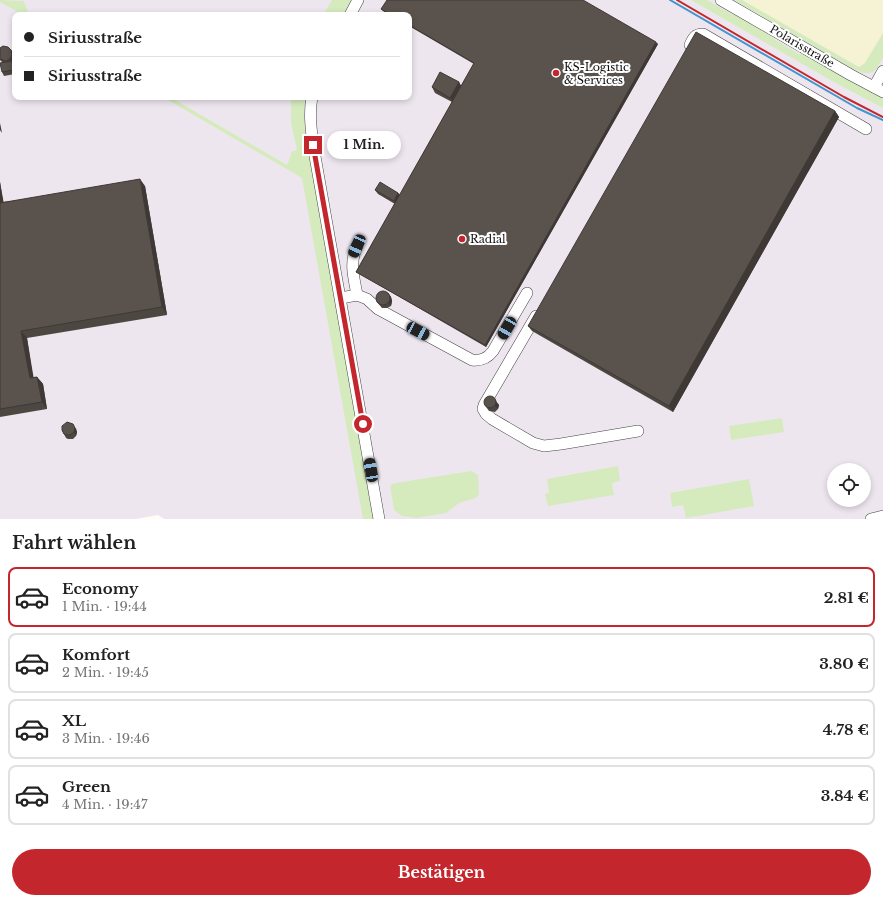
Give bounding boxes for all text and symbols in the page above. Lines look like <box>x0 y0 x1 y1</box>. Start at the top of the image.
street label: Polarisstraße <box>767 22 837 70</box>
text: Siriusstraße <box>48 28 142 47</box>
place label: KS-Logistic & Services <box>564 60 629 87</box>
text: Siriusstraße <box>48 66 142 85</box>
marker: KS-Logistic & Services <box>551 68 561 78</box>
callout: 1 Min. <box>327 131 401 159</box>
route end <box>304 136 322 154</box>
text: 1 Min. <box>343 136 385 153</box>
place label: Radial <box>470 232 506 246</box>
car <box>347 233 367 259</box>
marker: Radial <box>457 234 467 244</box>
car <box>496 315 518 341</box>
car <box>405 320 431 342</box>
route start <box>354 415 372 433</box>
car <box>363 457 379 483</box>
map controls <box>827 463 871 507</box>
button: locate <box>827 463 871 507</box>
text: Fahrt wählen <box>12 532 136 554</box>
icon: car <box>14 579 50 615</box>
text: Economy <box>62 579 139 598</box>
text: 2.81 € <box>824 588 869 607</box>
text: 1 Min. · 19:44 <box>62 598 147 615</box>
icon: car <box>14 645 50 681</box>
text: Komfort <box>62 645 130 664</box>
text: 3.80 € <box>819 654 869 673</box>
text: 2 Min. · 19:45 <box>62 664 149 681</box>
icon: car <box>14 711 50 747</box>
text: XL <box>62 711 86 730</box>
text: 4.78 € <box>823 720 869 739</box>
text: 3 Min. · 19:46 <box>62 730 150 747</box>
icon: car <box>14 777 50 813</box>
text: Green <box>62 777 111 796</box>
text: 3.84 € <box>821 786 869 805</box>
text: 4 Min. · 19:47 <box>62 796 148 813</box>
button: Bestätigen <box>12 849 871 895</box>

